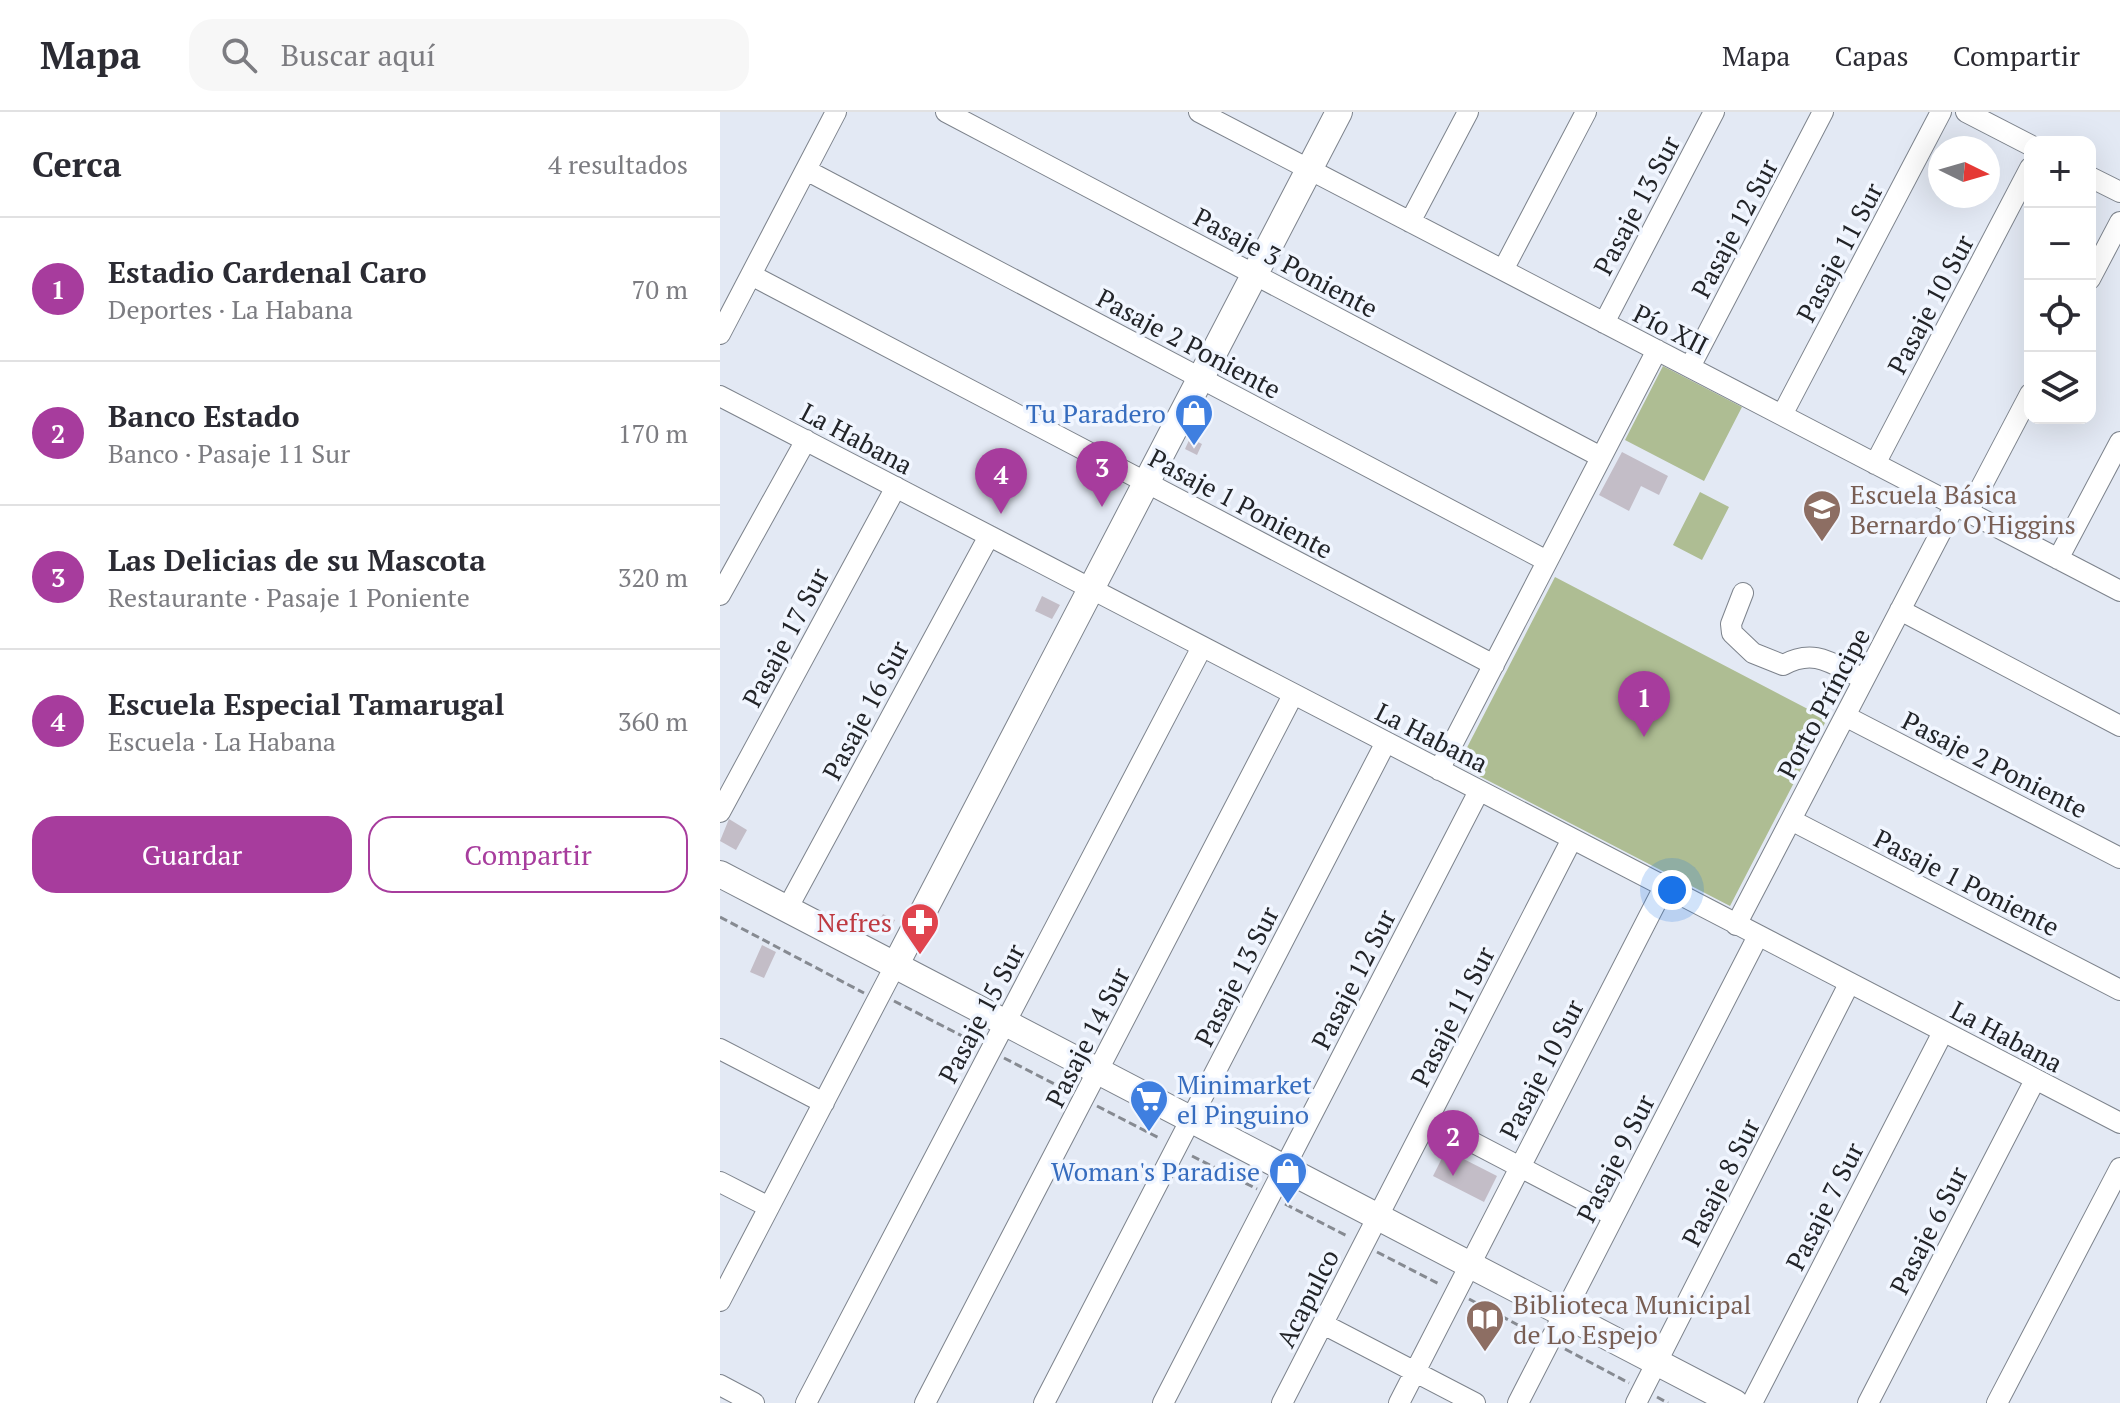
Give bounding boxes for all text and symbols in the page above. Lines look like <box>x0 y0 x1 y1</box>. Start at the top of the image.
search box <box>189 19 749 91</box>
text: Mapa <box>40 30 141 80</box>
icon: search <box>217 33 261 77</box>
text: Buscar aquí <box>281 35 435 75</box>
text: Mapa <box>1722 37 1790 74</box>
text: Capas <box>1834 37 1909 74</box>
text: Compartir <box>1953 37 2080 74</box>
street label: Pasaje 13 Sur <box>1585 130 1687 280</box>
north arrow <box>1928 136 2000 208</box>
map controls <box>2024 136 2096 424</box>
button: + <box>2024 136 2096 208</box>
text: Cerca <box>32 142 122 187</box>
text: 4 resultados <box>548 147 688 181</box>
street label: Pasaje 12 Sur <box>1683 153 1785 303</box>
street label: Pasaje 11 Sur <box>1788 177 1890 327</box>
street label: Pasaje 3 Poniente <box>1188 199 1384 325</box>
button: − <box>2024 208 2096 280</box>
street label: Pasaje 10 Sur <box>1879 229 1981 379</box>
text: Estadio Cardenal Caro <box>108 252 427 292</box>
text: 1 <box>51 272 65 306</box>
text: 70 m <box>632 272 688 306</box>
street label: Pasaje 2 Poniente <box>1091 280 1287 406</box>
button: locate <box>2024 280 2096 352</box>
text: Deportes · La Habana <box>108 292 353 326</box>
street label: Pío XII <box>1628 296 1714 362</box>
button: layers <box>2024 352 2096 424</box>
shop icon: Tu Paradero <box>1173 392 1215 447</box>
street label: La Habana <box>795 394 919 482</box>
text: Banco Estado <box>108 396 300 436</box>
place label: Tu Paradero <box>1026 396 1166 430</box>
text: 2 <box>51 416 65 450</box>
text: 170 m <box>618 416 688 450</box>
text: Banco · Pasaje 11 Sur <box>108 436 350 470</box>
street label: Pasaje 1 Poniente <box>1143 440 1339 566</box>
pin: 3 <box>1076 441 1128 507</box>
pin: 4 <box>975 448 1027 514</box>
place label: Escuela Básica Bernardo O'Higgins <box>1850 477 2076 541</box>
school or university icon: Escuela Básica Bernardo O'Higgins <box>1801 488 1843 543</box>
text: Las Delicias de su Mascota <box>108 540 486 580</box>
text: 3 <box>51 560 65 594</box>
text: 320 m <box>618 560 688 594</box>
street label: Pasaje 17 Sur <box>734 562 836 712</box>
text: Restaurante · Pasaje 1 Poniente <box>108 580 470 614</box>
street label: Porto Príncipe <box>1769 622 1877 784</box>
street label: Pasaje 16 Sur <box>814 635 916 785</box>
pin: 1 <box>1618 671 1670 737</box>
text: Escuela Especial Tamarugal <box>108 684 504 724</box>
street label: La Habana <box>1370 694 1494 780</box>
street label: Pasaje 2 Poniente <box>1897 703 2093 825</box>
text: 4 <box>51 704 65 738</box>
text: 360 m <box>618 704 688 738</box>
text: Escuela · La Habana <box>108 724 336 758</box>
button: Guardar <box>32 816 352 893</box>
button: Compartir <box>368 816 688 893</box>
street label: Pasaje 1 Poniente <box>1869 821 2065 943</box>
your location <box>1652 870 1692 910</box>
street label: Pasaje 13 Sur <box>1186 900 1286 1052</box>
pharmacy icon: Nefres <box>899 901 941 956</box>
street label: Pasaje 12 Sur <box>1303 903 1403 1055</box>
place label: Nefres <box>817 905 892 939</box>
street label: Pasaje 15 Sur <box>930 938 1032 1088</box>
street label: Pasaje 11 Sur <box>1402 940 1502 1092</box>
street label: Pasaje 14 Sur <box>1037 961 1137 1113</box>
street label: La Habana <box>1945 992 2069 1080</box>
street label: Pasaje 10 Sur <box>1491 993 1591 1145</box>
place label: Minimarket el Pinguino <box>1177 1067 1312 1131</box>
supermarket icon: Minimarket el Pinguino <box>1128 1078 1170 1133</box>
street label: Pasaje 9 Sur <box>1568 1088 1662 1228</box>
pin: 2 <box>1427 1110 1479 1176</box>
street label: Pasaje 8 Sur <box>1673 1112 1767 1252</box>
street label: Pasaje 7 Sur <box>1777 1136 1871 1276</box>
shop icon: Woman's Paradise <box>1267 1150 1309 1205</box>
place label: Woman's Paradise <box>1051 1154 1260 1188</box>
street label: Pasaje 6 Sur <box>1881 1160 1975 1300</box>
street label: Acapulco <box>1268 1243 1346 1353</box>
place label: Biblioteca Municipal de Lo Espejo <box>1513 1287 1751 1351</box>
library icon: Biblioteca Municipal de Lo Espejo <box>1464 1298 1506 1353</box>

